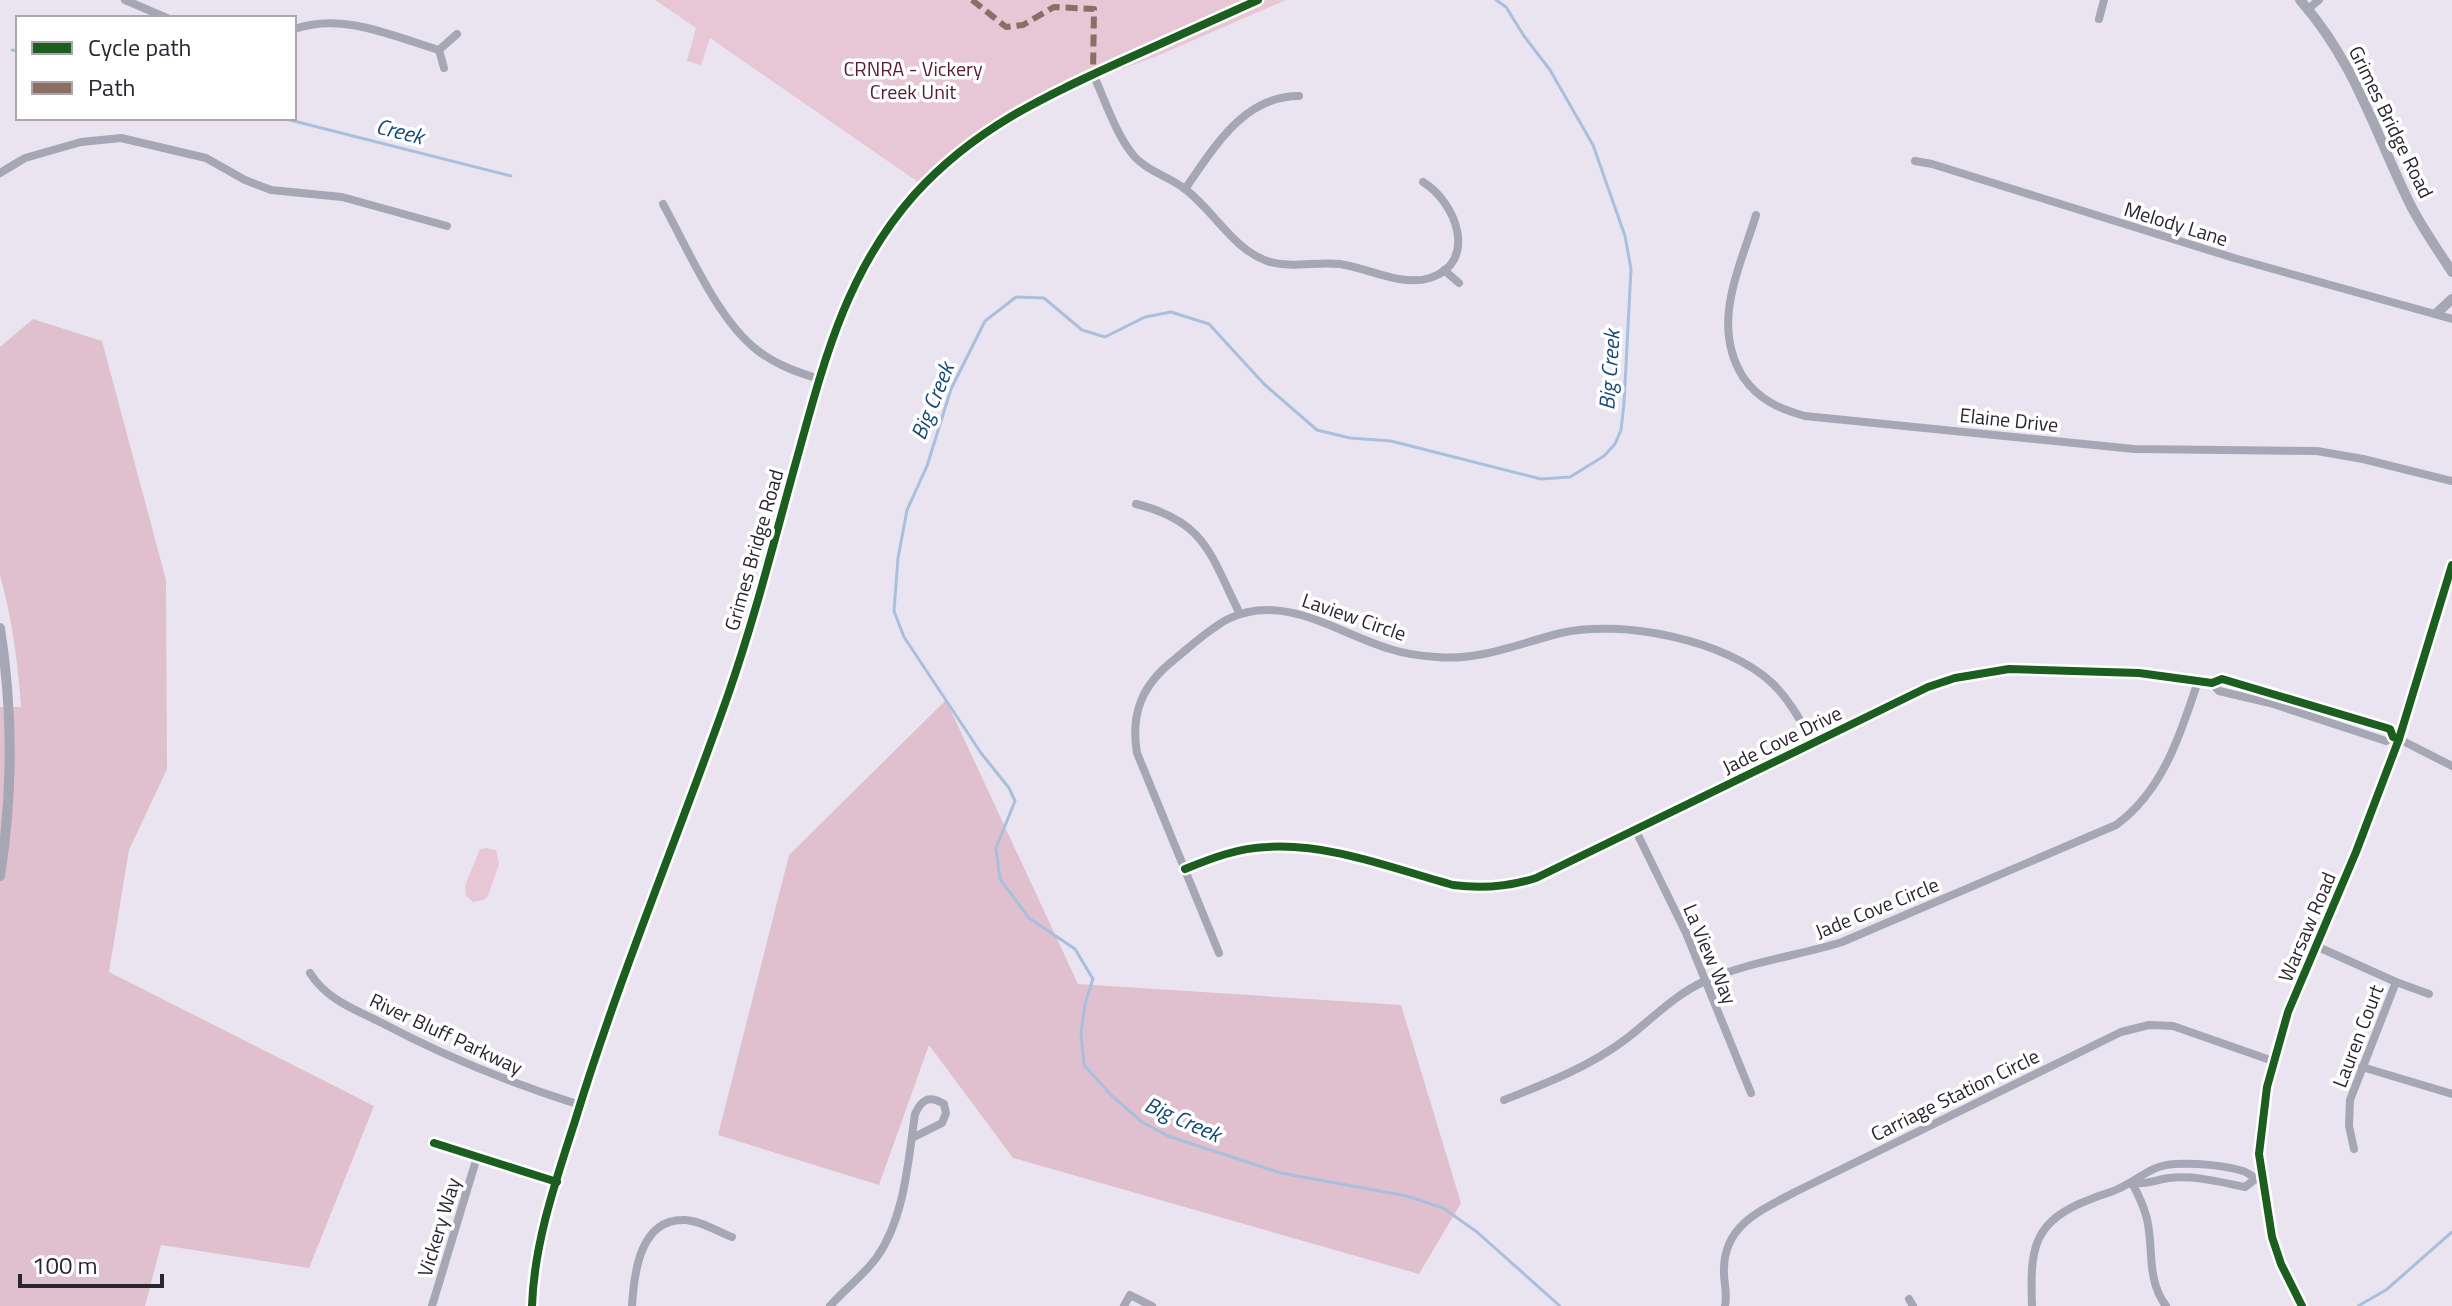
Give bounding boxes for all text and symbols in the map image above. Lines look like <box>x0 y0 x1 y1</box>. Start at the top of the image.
legend <box>16 16 296 120</box>
text: Cycle path <box>88 29 191 65</box>
street label: Grimes Bridge Road <box>2341 40 2442 203</box>
park label: CRNRA - Vickery Creek Unit <box>843 53 983 107</box>
text: Path <box>88 69 135 105</box>
water label: Creek <box>373 109 429 154</box>
street label: Melody Lane <box>2120 193 2232 254</box>
water label: Big Creek <box>1589 327 1629 411</box>
water label: Big Creek <box>901 355 964 445</box>
street label: Elaine Drive <box>1958 399 2060 440</box>
street label: Grimes Bridge Road <box>716 466 791 634</box>
street label: Laview Circle <box>1298 584 1411 649</box>
street label: Jade Cove Drive <box>1717 697 1847 782</box>
street label: Warsaw Road <box>2269 867 2344 987</box>
street label: Jade Cove Circle <box>1810 869 1943 947</box>
street label: La View Way <box>1675 899 1746 1009</box>
street label: Lauren Court <box>2324 980 2391 1092</box>
street label: River Bluff Parkway <box>365 984 528 1083</box>
street label: Carriage Station Circle <box>1865 1040 2044 1149</box>
water label: Big Creek <box>1139 1087 1229 1152</box>
street label: Vickery Way <box>409 1173 468 1280</box>
scale bar <box>20 1238 162 1288</box>
text: 100 m <box>32 1247 98 1283</box>

